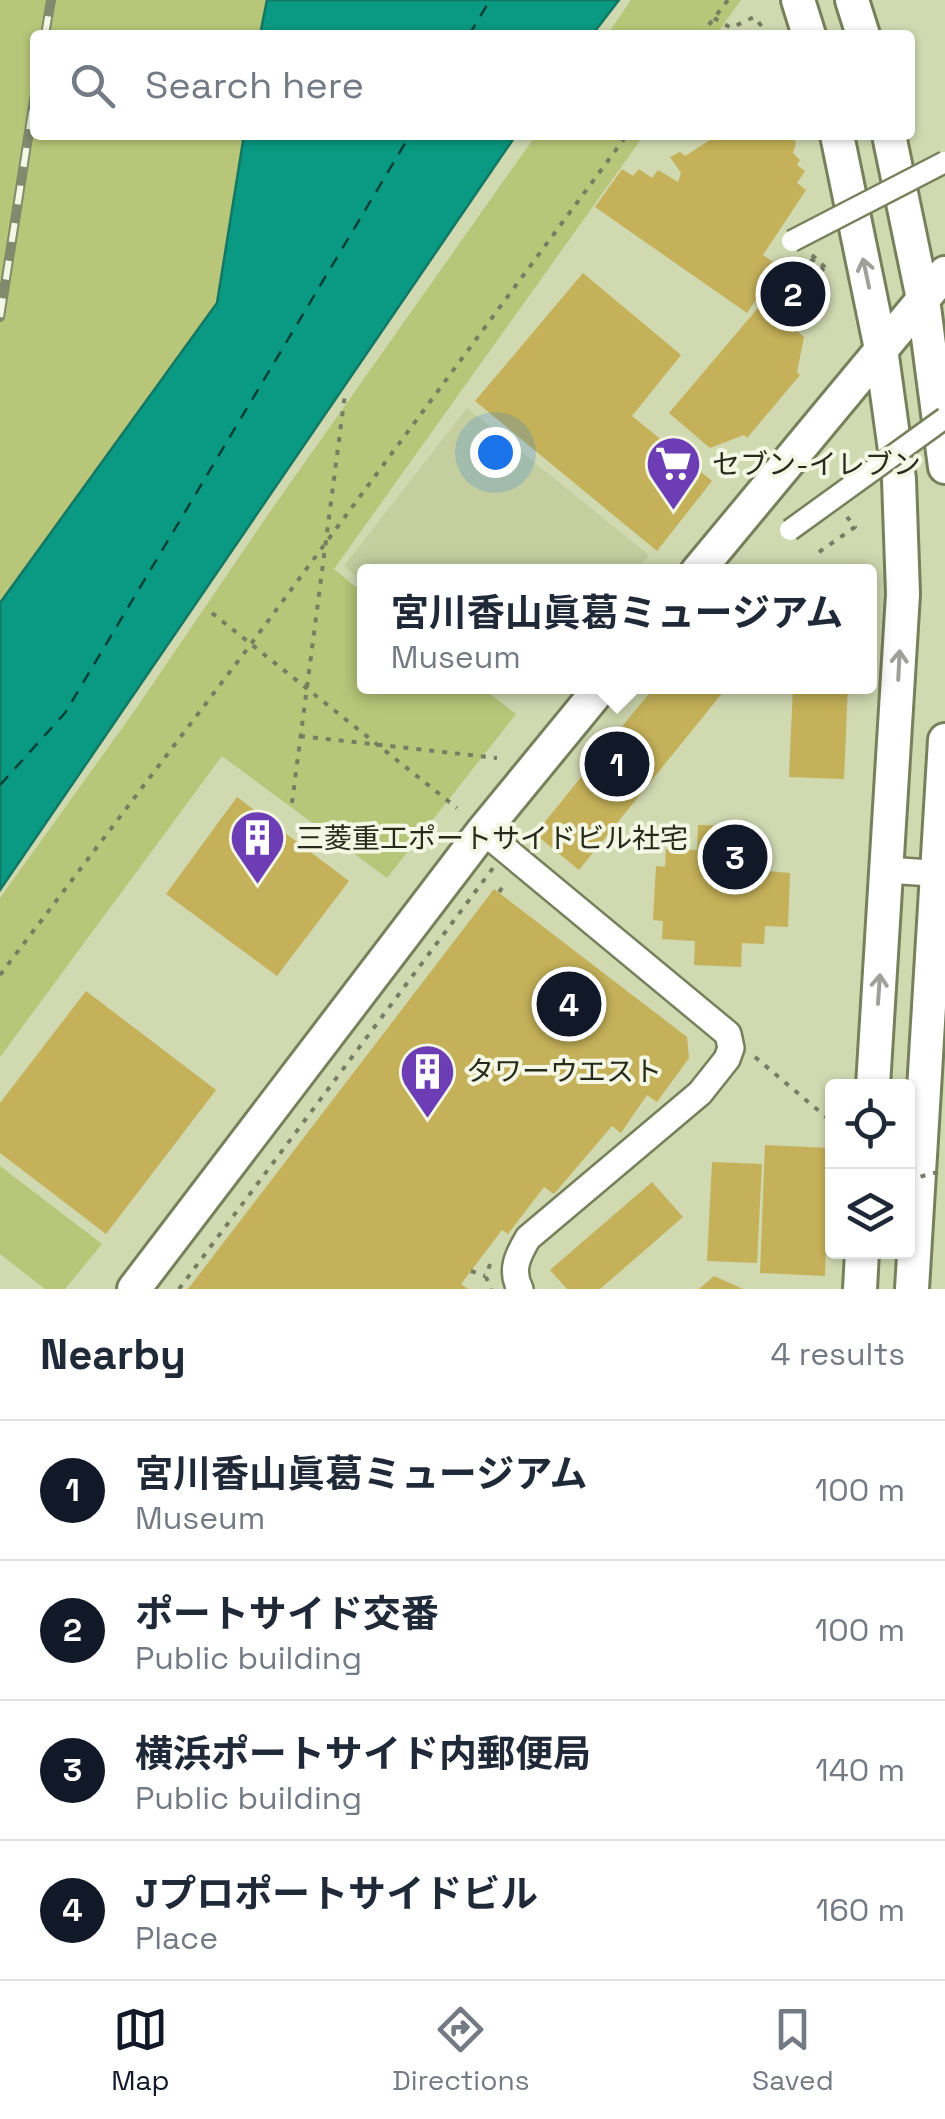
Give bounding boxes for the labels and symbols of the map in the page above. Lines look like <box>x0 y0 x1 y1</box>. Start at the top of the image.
pin: 2 <box>760 256 826 332</box>
one-way arrow <box>855 258 874 290</box>
your location <box>470 427 521 478</box>
supermarket icon: セブン-イレブン <box>643 434 703 513</box>
place label: セブン-イレブン <box>712 446 921 482</box>
one-way arrow <box>890 649 909 681</box>
pin: 1 <box>584 726 650 802</box>
building icon: 三菱重工ポートサイドビル社宅 <box>227 808 287 887</box>
place label: 三菱重工ポートサイドビル社宅 <box>296 820 688 856</box>
pin: 3 <box>702 820 768 894</box>
pin: 4 <box>536 966 602 1042</box>
one-way arrow <box>870 974 889 1006</box>
building icon: タワーウエスト <box>397 1041 457 1120</box>
place label: タワーウエスト <box>466 1053 662 1089</box>

